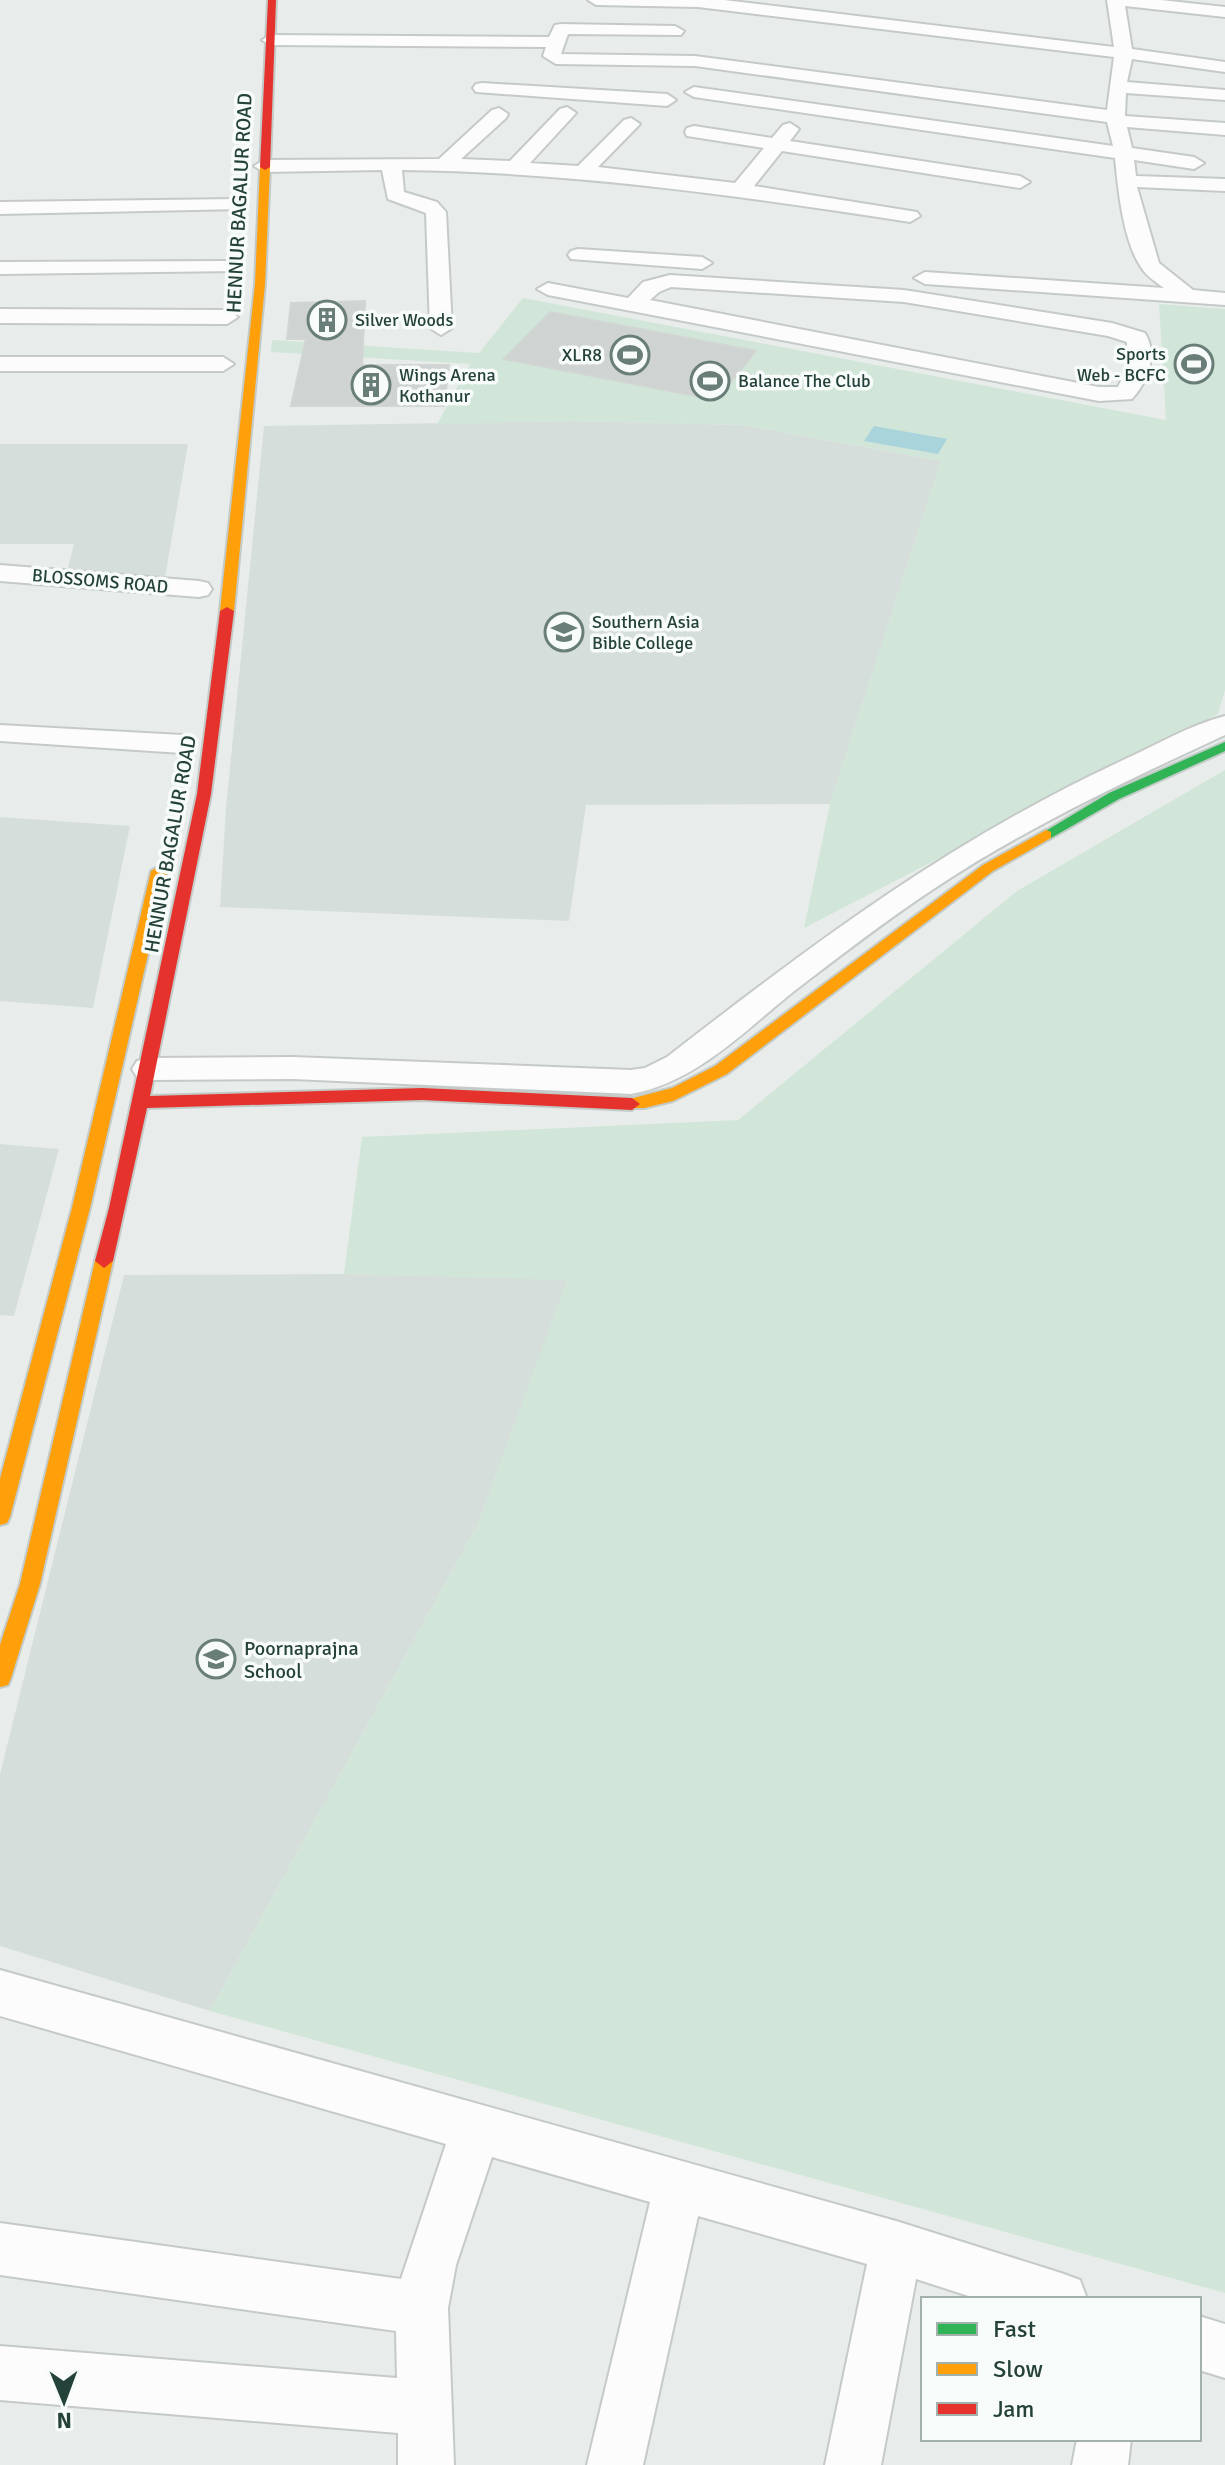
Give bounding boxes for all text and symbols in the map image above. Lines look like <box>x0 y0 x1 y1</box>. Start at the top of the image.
street label: HENNUR BAGALUR ROAD <box>221 92 258 314</box>
building icon: Silver Woods <box>306 299 348 341</box>
place label: Silver Woods <box>355 309 453 331</box>
sports icon: XLR8 <box>609 334 651 376</box>
place label: Sports Web - BCFC <box>1077 343 1166 386</box>
sports icon: Sports Web - BCFC <box>1173 343 1215 385</box>
place label: XLR8 <box>562 344 602 366</box>
sports icon: Balance The Club <box>689 360 731 402</box>
building icon: Wings Arena Kothanur <box>350 364 392 406</box>
place label: Wings Arena Kothanur <box>399 364 496 407</box>
place label: Balance The Club <box>738 370 871 392</box>
street label: BLOSSOMS ROAD <box>31 564 169 598</box>
school or university icon: Southern Asia Bible College <box>543 611 585 653</box>
place label: Southern Asia Bible College <box>592 611 700 654</box>
street label: HENNUR BAGALUR ROAD <box>139 733 202 955</box>
place label: Poornaprajna School <box>244 1636 359 1684</box>
school or university icon: Poornaprajna School <box>195 1638 237 1680</box>
legend <box>921 2297 1201 2441</box>
text: Fast <box>993 2314 1036 2344</box>
text: Slow <box>993 2354 1043 2384</box>
north arrow <box>24 2361 104 2441</box>
text: Jam <box>993 2394 1034 2424</box>
text: N <box>56 2407 72 2434</box>

